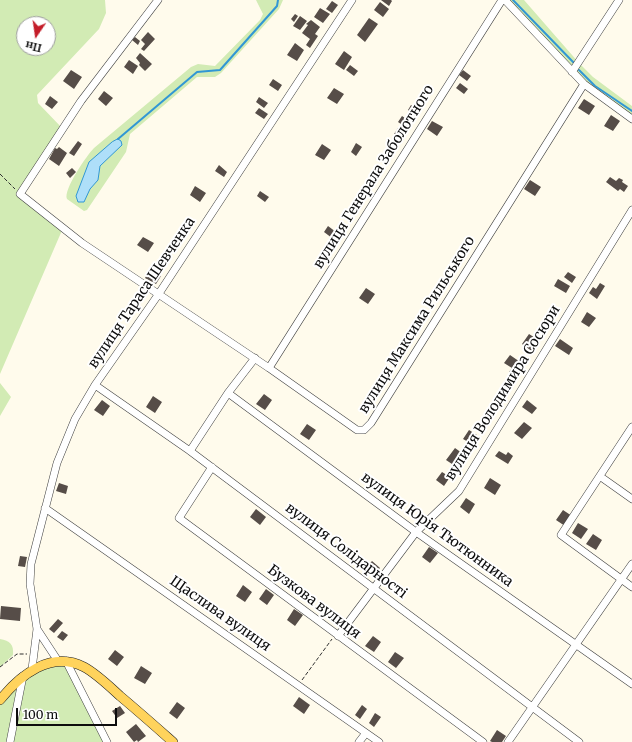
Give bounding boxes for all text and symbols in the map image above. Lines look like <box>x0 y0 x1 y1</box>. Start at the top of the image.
north arrow <box>16 16 56 56</box>
text: Пн <box>24 38 43 55</box>
street label: вулиця Генерала Заболотного <box>310 82 438 272</box>
street label: вулиця Тараса Шевченка <box>85 214 199 372</box>
street label: вулиця Максима Рильського <box>355 233 479 417</box>
street label: вулиця Володимира Сосюри <box>442 302 564 484</box>
street label: вулиця Юрія Тютюнника <box>358 469 516 591</box>
street label: вулиця Солідарності <box>282 500 410 602</box>
street label: Бузкова вулиця <box>264 562 364 642</box>
street label: Щаслива вулиця <box>166 573 274 655</box>
scale bar <box>18 700 119 726</box>
text: 100 m <box>23 707 58 722</box>

